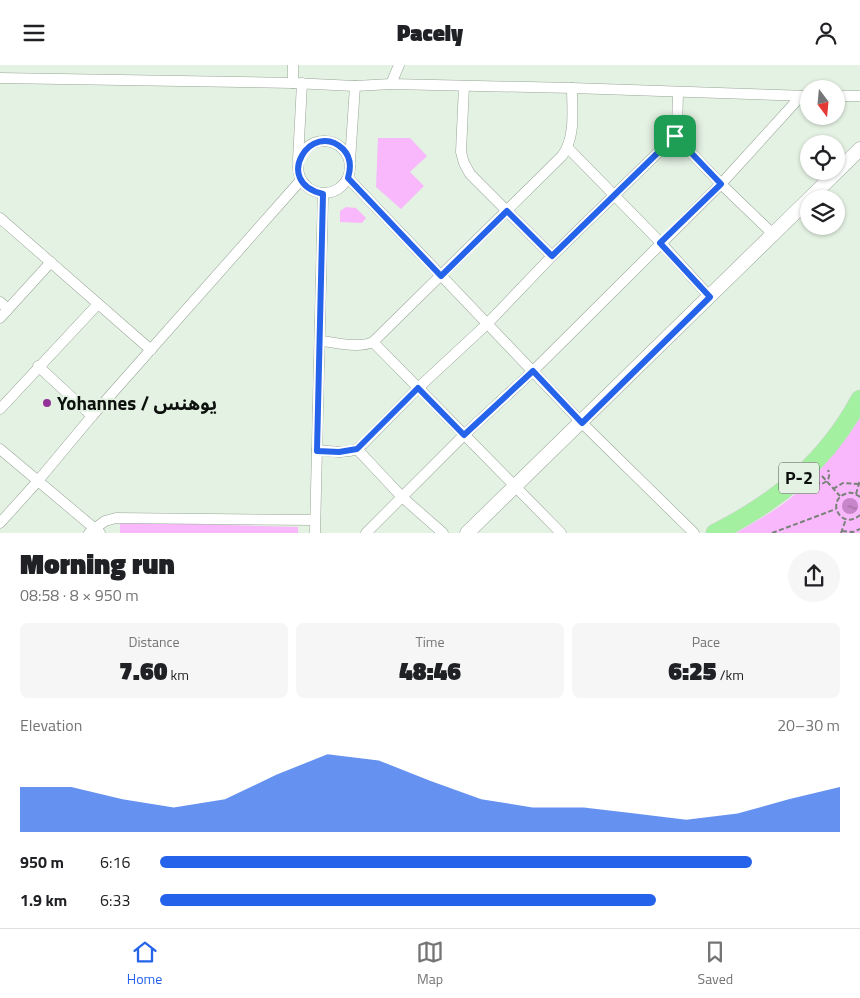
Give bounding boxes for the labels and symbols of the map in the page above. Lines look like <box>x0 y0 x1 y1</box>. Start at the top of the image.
north arrow <box>800 80 845 125</box>
pin <box>654 115 696 157</box>
place label: Yohannes / يوهنس <box>57 388 217 417</box>
marker: Yohannes / يوهنس <box>41 397 53 409</box>
road number: P-2 <box>779 463 819 493</box>

